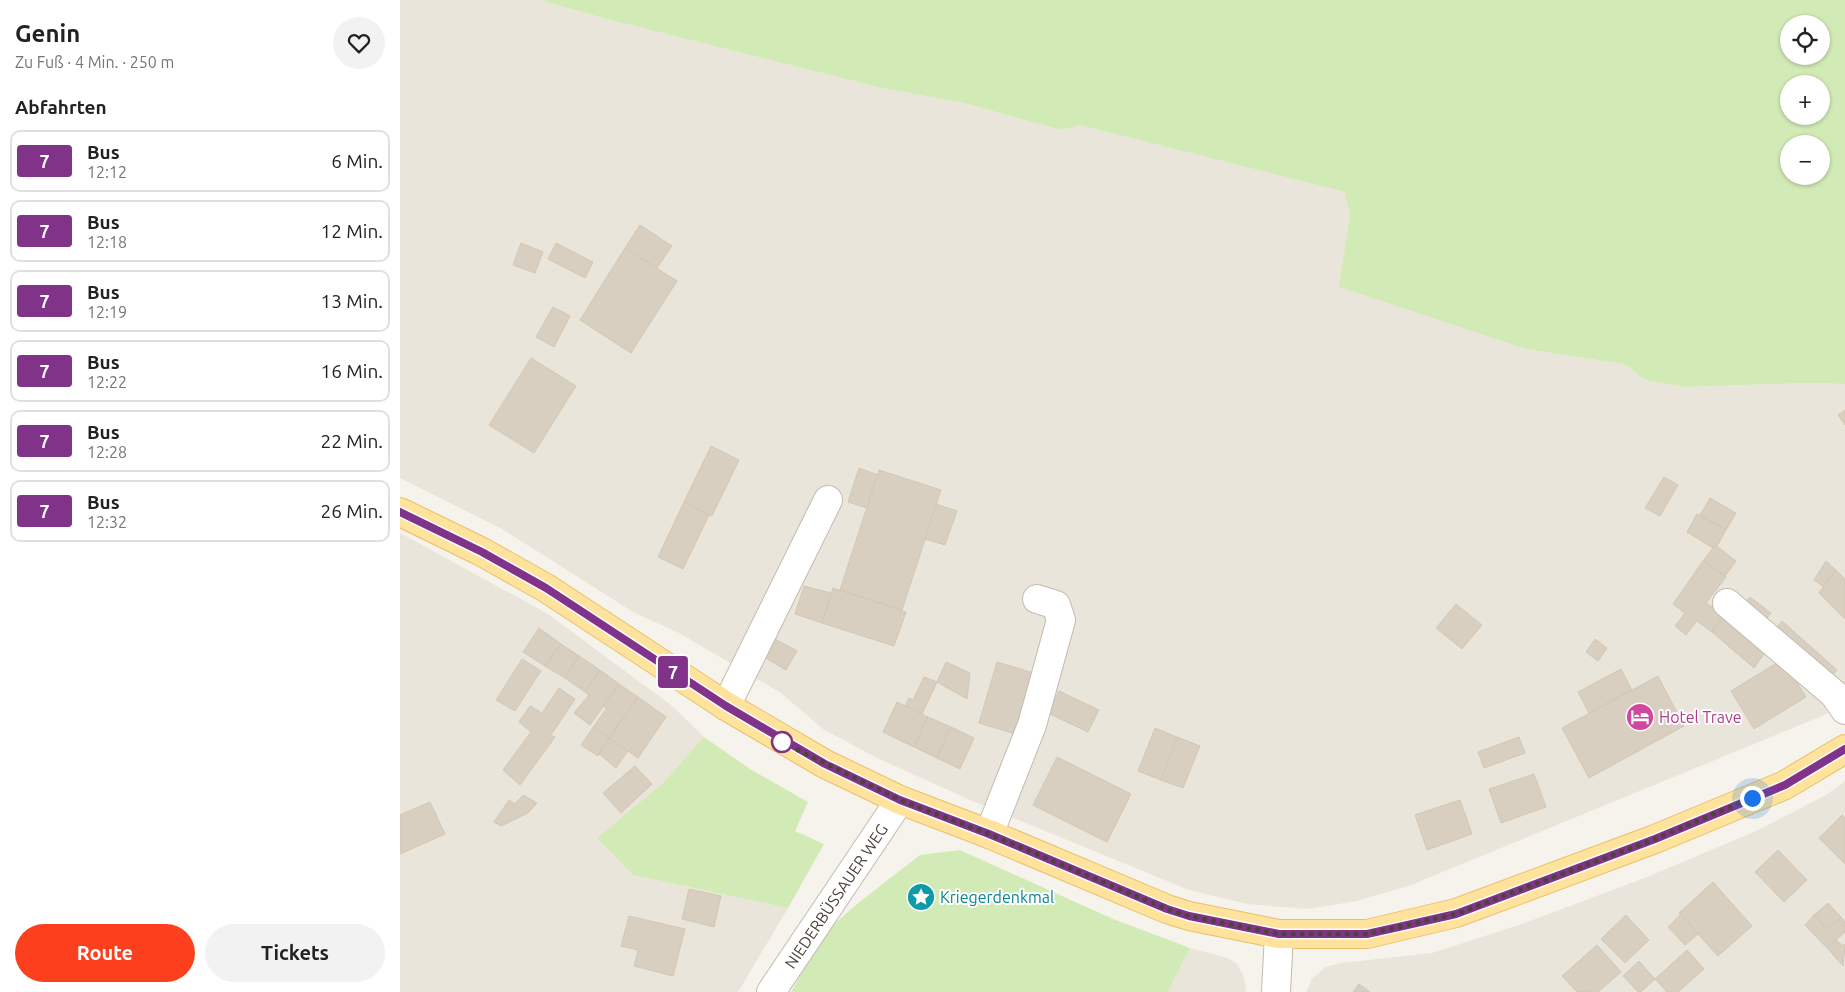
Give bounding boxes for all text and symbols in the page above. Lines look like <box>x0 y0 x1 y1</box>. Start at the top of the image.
map controls <box>1780 15 1830 185</box>
button: locate <box>1780 15 1830 65</box>
button: heart <box>333 17 385 69</box>
text: Genin <box>15 20 80 47</box>
text: Zu Fuß · 4 Min. · 250 m <box>15 53 174 71</box>
button: + <box>1780 75 1830 125</box>
text: Abfahrten <box>15 96 107 118</box>
button: − <box>1780 135 1830 185</box>
text: Bus <box>87 141 120 163</box>
text: 6 Min. <box>331 150 383 172</box>
text: 7 <box>39 151 50 171</box>
text: 12:12 <box>87 163 127 181</box>
text: Bus <box>87 211 120 233</box>
text: 12 Min. <box>321 220 383 242</box>
text: 7 <box>39 221 50 241</box>
text: 12:18 <box>87 233 127 251</box>
text: Bus <box>87 281 120 303</box>
text: 13 Min. <box>321 290 383 312</box>
text: 7 <box>39 291 50 311</box>
text: 12:19 <box>87 303 127 321</box>
text: Bus <box>87 351 120 373</box>
text: 16 Min. <box>321 360 383 382</box>
text: 7 <box>39 361 50 381</box>
text: 12:22 <box>87 373 127 391</box>
text: Bus <box>87 421 120 443</box>
text: 22 Min. <box>321 430 383 452</box>
text: 7 <box>39 431 50 451</box>
text: 12:28 <box>87 443 127 461</box>
text: Bus <box>87 491 120 513</box>
text: 26 Min. <box>321 500 383 522</box>
text: 7 <box>39 501 50 521</box>
text: 12:32 <box>87 513 127 531</box>
line badge: 7 <box>657 656 689 688</box>
text: 7 <box>668 662 678 682</box>
hotel icon: Hotel Trave <box>1625 702 1655 732</box>
place label: Hotel Trave <box>1659 708 1742 726</box>
unlabelled marker <box>771 731 793 753</box>
your location <box>1740 786 1765 811</box>
street label: NIEDERBÜSSAUER WEG <box>781 820 891 972</box>
place icon: Kriegerdenkmal <box>906 882 936 912</box>
place label: Kriegerdenkmal <box>940 888 1054 906</box>
button: Route <box>15 924 195 982</box>
button: Tickets <box>205 924 385 982</box>

